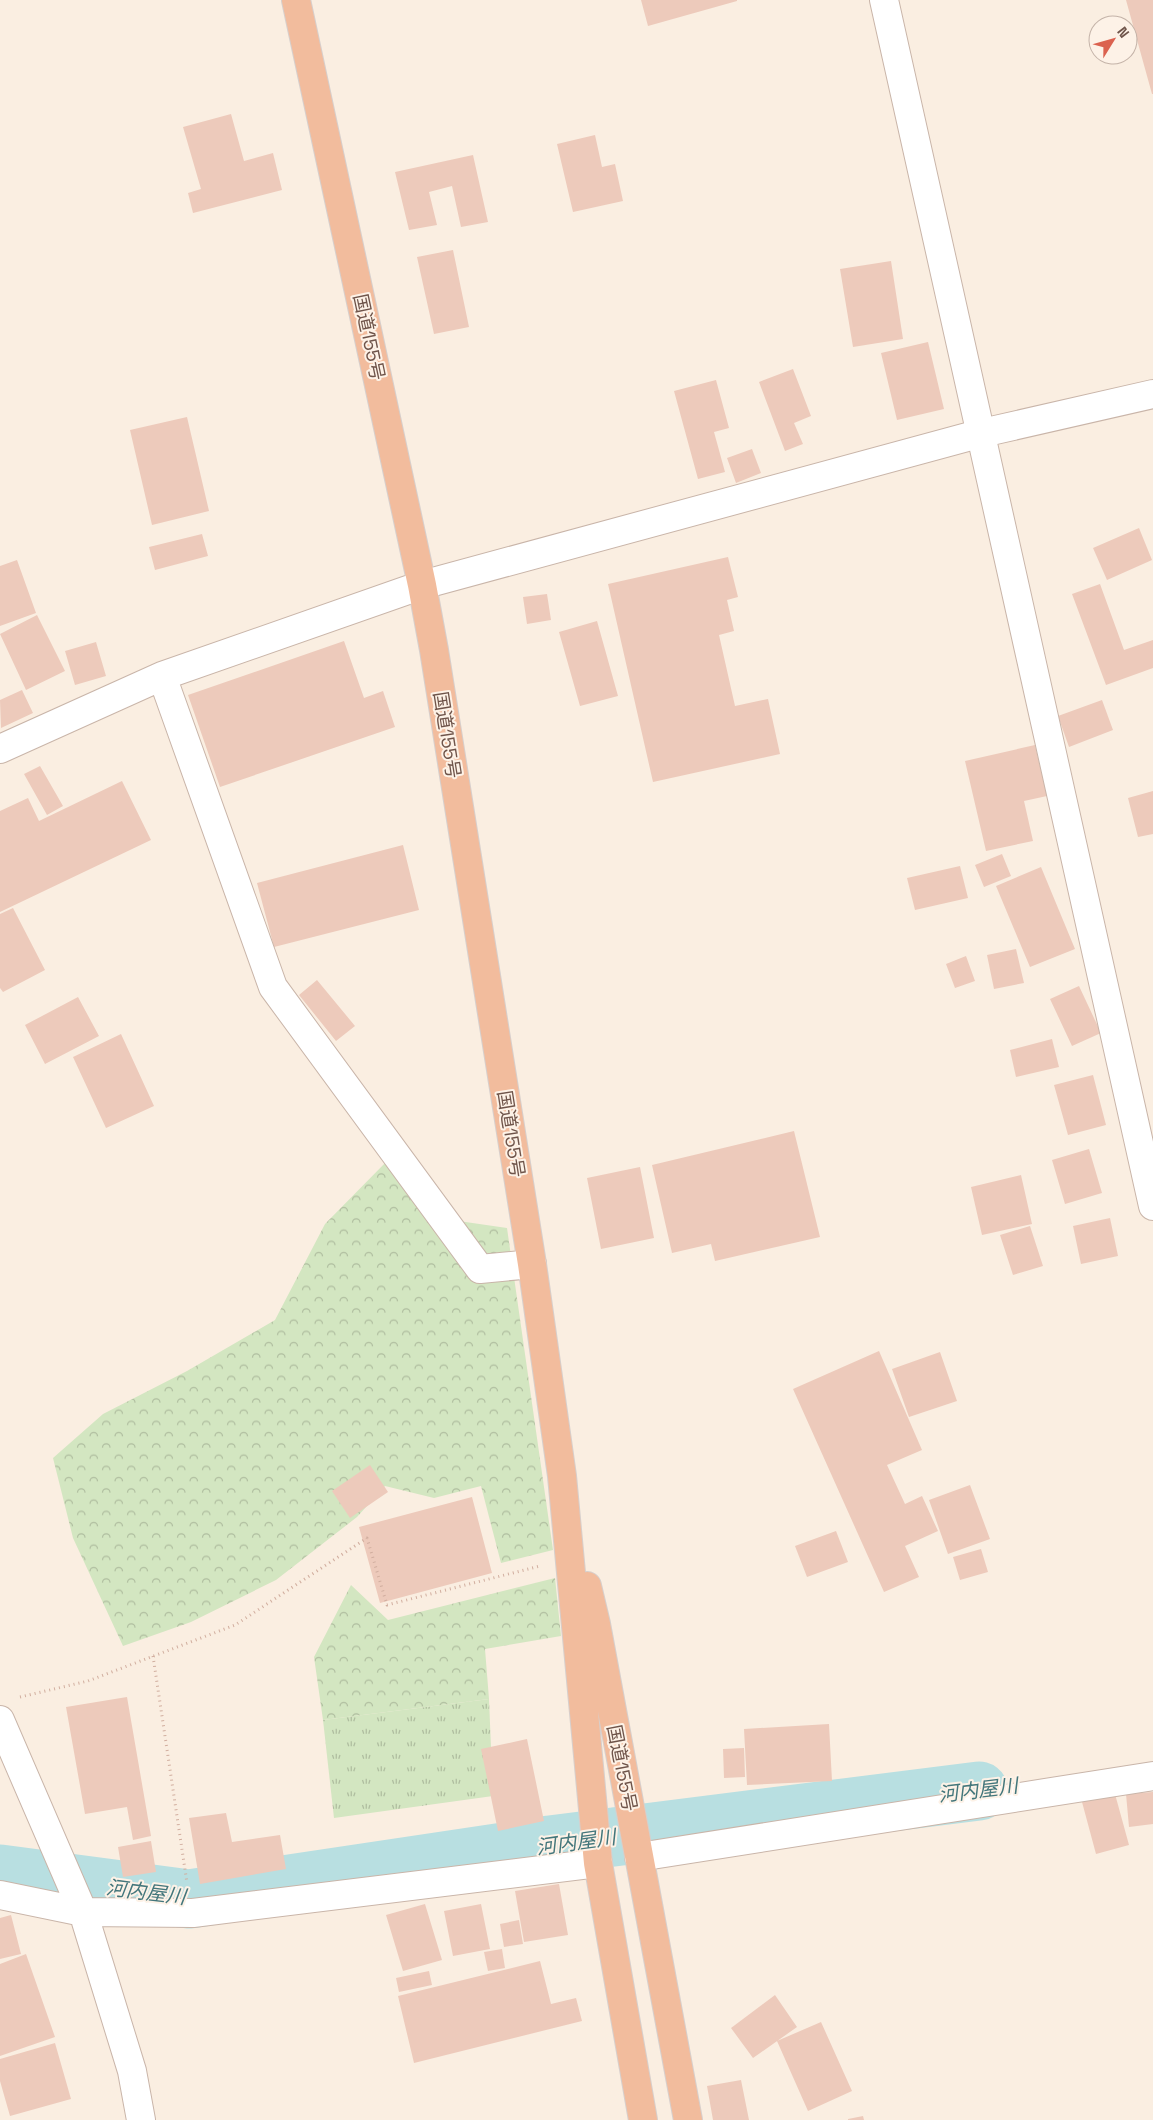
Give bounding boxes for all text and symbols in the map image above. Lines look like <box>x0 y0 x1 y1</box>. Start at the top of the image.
north arrow <box>1088 15 1138 65</box>
text: N <box>1113 23 1133 41</box>
street label: 国道155号 <box>348 292 390 382</box>
street label: 国道155号 <box>428 690 466 780</box>
street label: 国道155号 <box>492 1089 530 1179</box>
street label: 国道155号 <box>601 1723 643 1813</box>
water label: 河内屋川 <box>937 1772 1021 1808</box>
water label: 河内屋川 <box>535 1823 619 1860</box>
water label: 河内屋川 <box>105 1874 189 1910</box>

